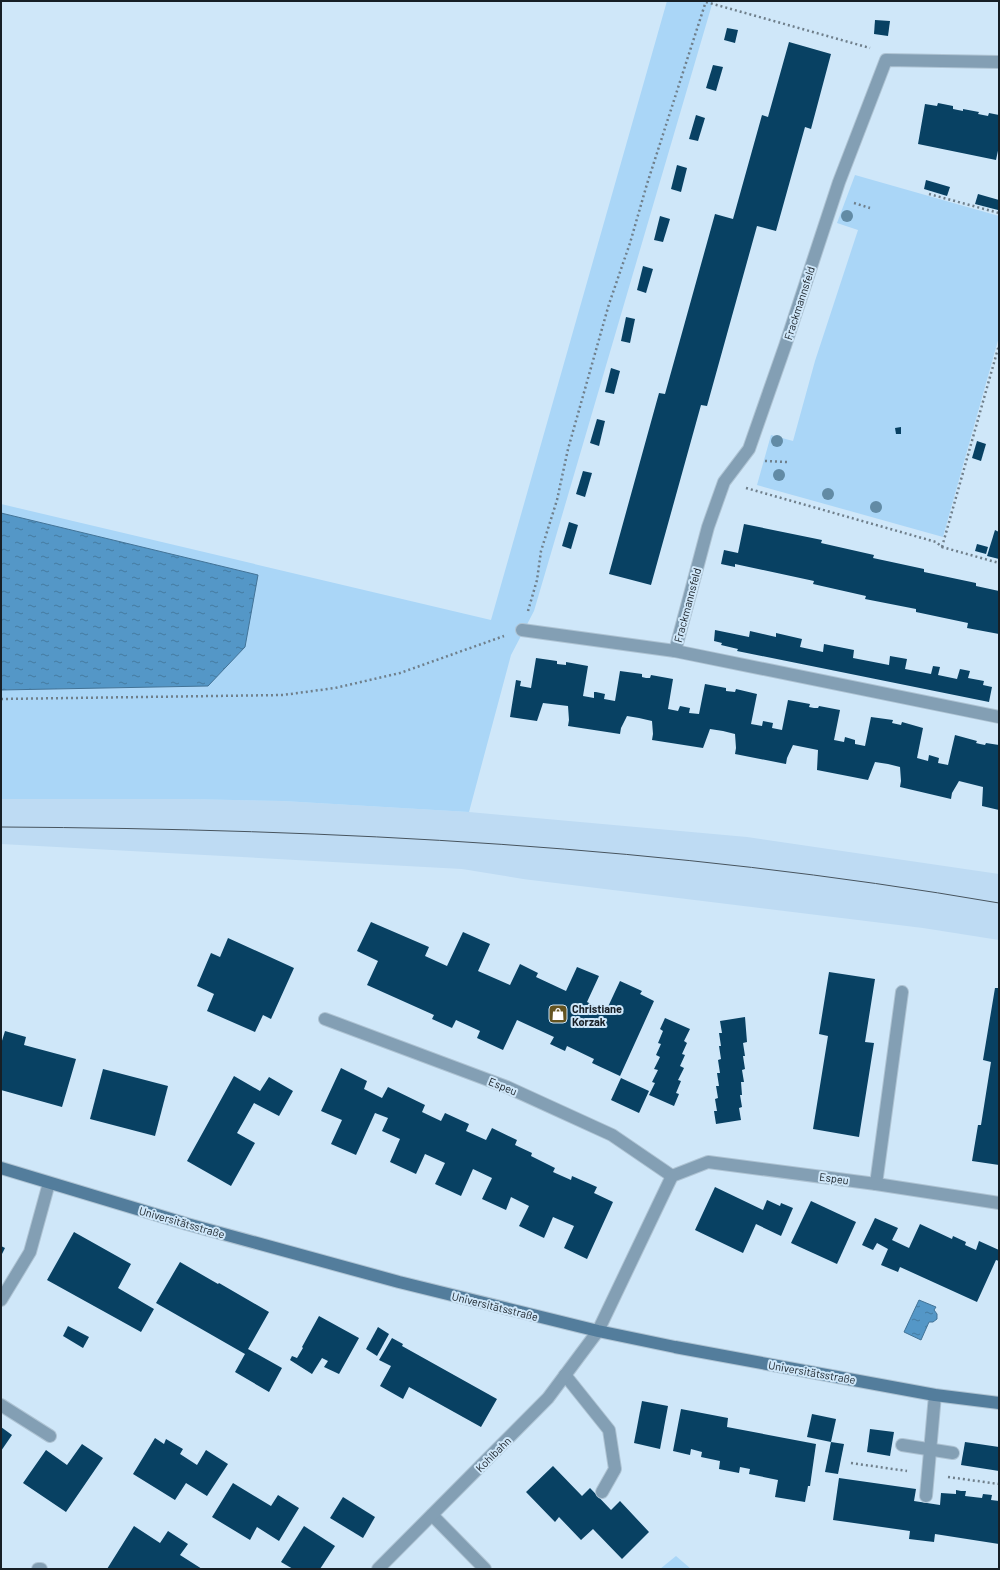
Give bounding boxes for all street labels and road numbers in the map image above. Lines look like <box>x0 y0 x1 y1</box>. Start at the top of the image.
street label: Frackmannsfeld <box>781 265 817 341</box>
street label: Frackmannsfeld <box>671 566 703 644</box>
street label: Espeu <box>487 1074 519 1098</box>
street label: Espeu <box>818 1169 850 1187</box>
street label: Universitätsstraße <box>138 1204 226 1240</box>
street label: Universitätsstraße <box>451 1289 540 1323</box>
street label: Universitätsstraße <box>767 1358 857 1386</box>
street label: Kohlbahn <box>473 1434 513 1474</box>

